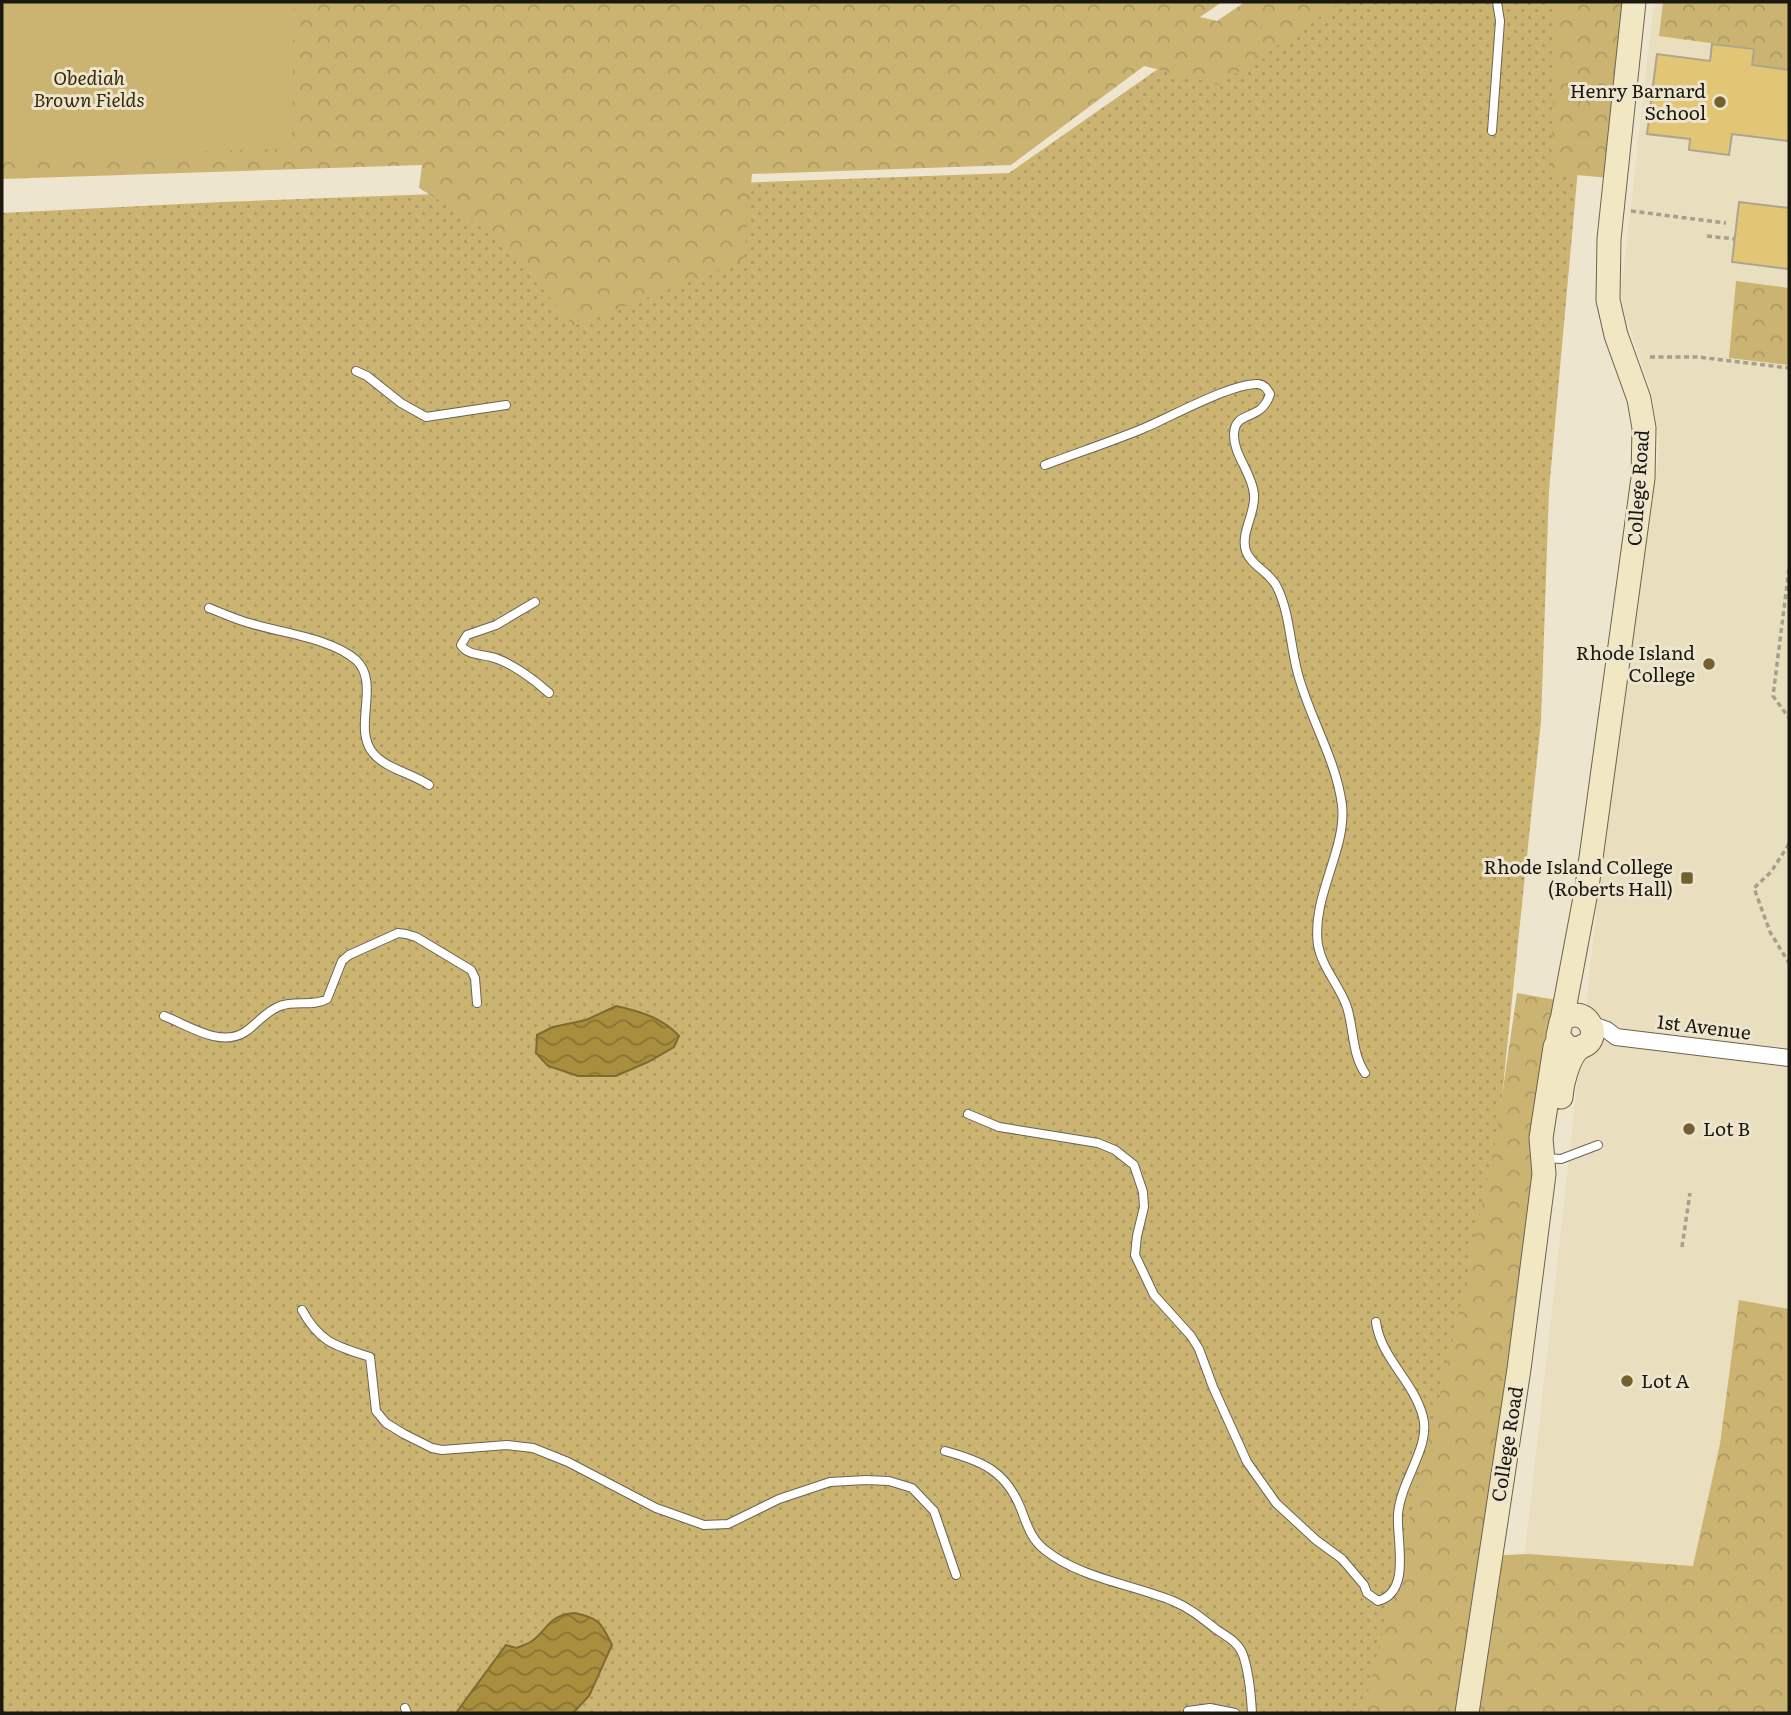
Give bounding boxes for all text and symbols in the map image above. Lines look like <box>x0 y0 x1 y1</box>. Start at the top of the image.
park label: Obediah Brown Fields <box>33 63 145 113</box>
place label: Henry Barnard School <box>1570 76 1706 126</box>
marker: Henry Barnard School <box>1712 94 1728 110</box>
street label: College Road <box>1619 428 1655 547</box>
place label: Rhode Island College <box>1576 638 1695 688</box>
marker: Rhode Island College <box>1701 656 1717 672</box>
place label: Rhode Island College (Roberts Hall) <box>1483 852 1673 902</box>
marker: Rhode Island College (Roberts Hall) <box>1679 870 1695 886</box>
street label: 1st Avenue <box>1656 1006 1753 1046</box>
place label: Lot B <box>1703 1114 1750 1142</box>
marker: Lot B <box>1681 1121 1697 1137</box>
place label: Lot A <box>1641 1366 1689 1394</box>
marker: Lot A <box>1619 1373 1635 1389</box>
street label: College Road <box>1483 1384 1529 1504</box>

